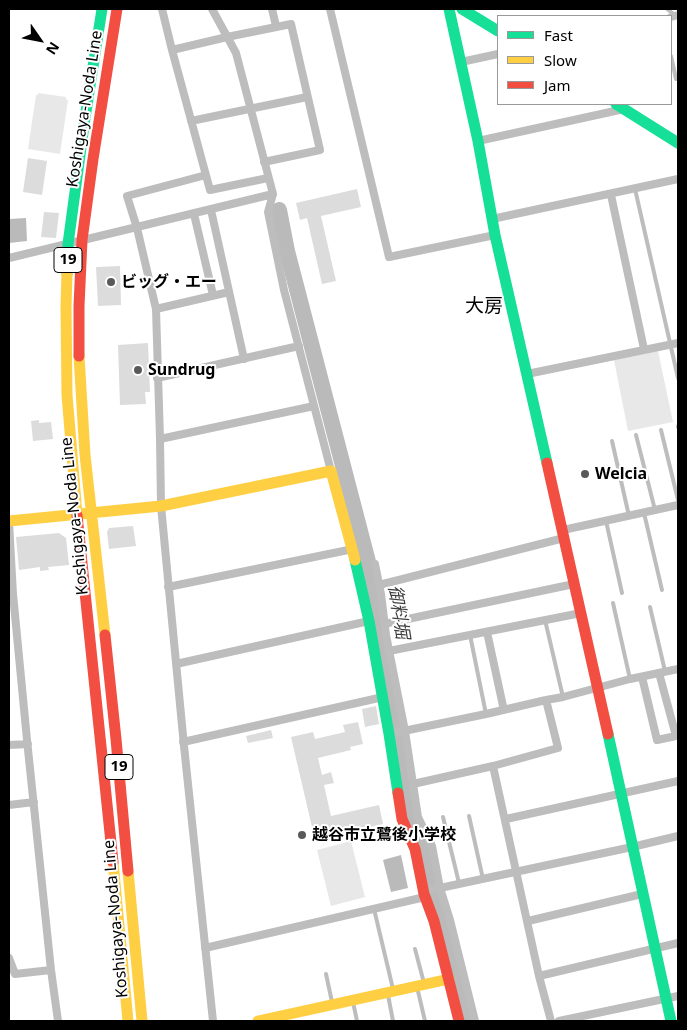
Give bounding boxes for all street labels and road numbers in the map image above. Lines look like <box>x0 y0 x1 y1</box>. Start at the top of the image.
street label: Koshigaya-Noda Line <box>63 29 107 189</box>
road number: 19 <box>54 248 82 272</box>
street label: Koshigaya-Noda Line <box>57 436 93 596</box>
road number: 19 <box>105 754 133 780</box>
street label: Koshigaya-Noda Line <box>100 839 132 999</box>

